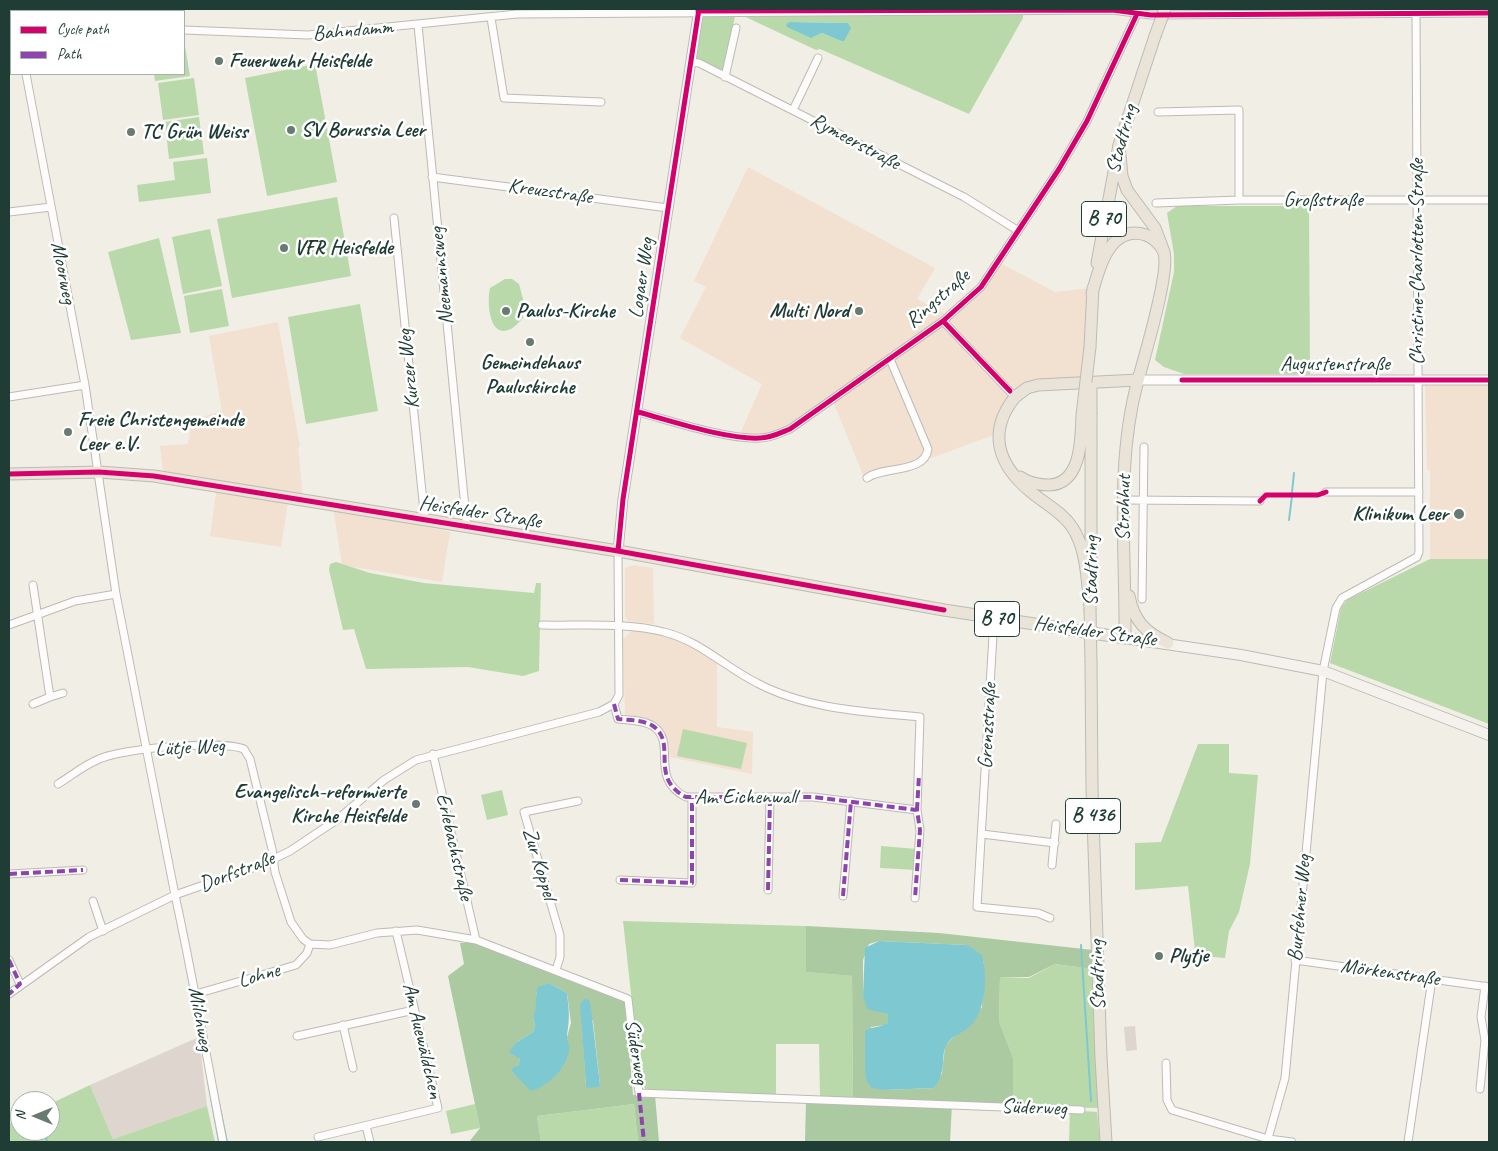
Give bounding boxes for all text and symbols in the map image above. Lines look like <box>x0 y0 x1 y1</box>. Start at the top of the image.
legend <box>10 10 185 75</box>
street label: Bahndamm <box>312 15 394 47</box>
text: Cycle path <box>57 20 109 39</box>
text: Path <box>57 45 82 64</box>
place label: Feuerwehr Heisfelde <box>229 48 371 74</box>
marker: Feuerwehr Heisfelde <box>213 55 225 67</box>
street label: Stadtring <box>1101 102 1143 176</box>
street label: Rymeerstraße <box>806 108 904 176</box>
place label: SV Borussia Leer <box>301 117 425 143</box>
place label: TC Grün Weiss <box>141 119 248 145</box>
marker: SV Borussia Leer <box>285 124 297 136</box>
marker: TC Grün Weiss <box>125 126 137 138</box>
street label: Christine-Charlotten-Straße <box>1404 159 1430 365</box>
street label: Kreuzstraße <box>506 174 594 210</box>
street label: Großstraße <box>1283 187 1363 213</box>
road number: B 70 <box>1082 202 1126 236</box>
street label: Neemannsweg <box>424 226 460 326</box>
place label: VFR Heisfelde <box>294 235 393 261</box>
street label: Logaer Weg <box>624 236 660 320</box>
street label: Moorweg <box>45 240 81 306</box>
marker: VFR Heisfelde <box>278 242 290 254</box>
street label: Ringstraße <box>901 264 975 334</box>
place label: Paulus-Kirche <box>516 298 615 324</box>
place label: Multi Nord <box>769 298 849 324</box>
marker: Paulus-Kirche <box>500 305 512 317</box>
marker: Multi Nord <box>853 305 865 317</box>
street label: Kurzer Weg <box>392 328 426 410</box>
marker: Gemeindehaus Pauluskirche <box>524 336 536 348</box>
place label: Gemeindehaus Pauluskirche <box>480 350 580 400</box>
street label: Augustenstraße <box>1280 351 1390 377</box>
place label: Freie Christengemeinde Leer e.V. <box>78 407 244 457</box>
marker: Freie Christengemeinde Leer e.V. <box>62 426 74 438</box>
street label: Strohhut <box>1111 475 1137 541</box>
street label: Heisfelder Straße <box>417 491 543 535</box>
place label: Klinikum Leer <box>1352 501 1448 527</box>
marker: Klinikum Leer <box>1452 507 1466 521</box>
street label: Stadtring <box>1078 536 1104 606</box>
road number: B 70 <box>974 602 1020 636</box>
street label: Heisfelder Straße <box>1032 611 1158 653</box>
street label: Grenzstraße <box>973 682 1003 770</box>
street label: Lütje Weg <box>155 734 225 762</box>
place label: Evangelisch-reformierte Kirche Heisfelde <box>234 779 406 829</box>
street label: Am Eichenwall <box>695 784 797 810</box>
street label: Erlebachstraße <box>429 791 479 903</box>
marker: Evangelisch-reformierte Kirche Heisfelde <box>410 798 422 810</box>
road number: B 436 <box>1066 798 1120 834</box>
street label: Zur Koppel <box>516 825 562 903</box>
street label: Dorfstraße <box>196 846 278 898</box>
street label: Burfehner Weg <box>1283 853 1317 963</box>
street label: Stadtring <box>1084 939 1112 1011</box>
place label: Plytje <box>1169 943 1208 969</box>
marker: Plytje <box>1153 950 1165 962</box>
street label: Mörkenstraße <box>1339 954 1441 992</box>
street label: Lohne <box>235 958 283 994</box>
street label: Am Auewäldchen <box>396 981 448 1101</box>
street label: Milchweg <box>182 985 218 1053</box>
street label: Süderweg <box>618 1018 654 1086</box>
north arrow <box>10 1091 60 1141</box>
street label: Süderweg <box>1001 1094 1067 1122</box>
text: N <box>12 1112 29 1120</box>

